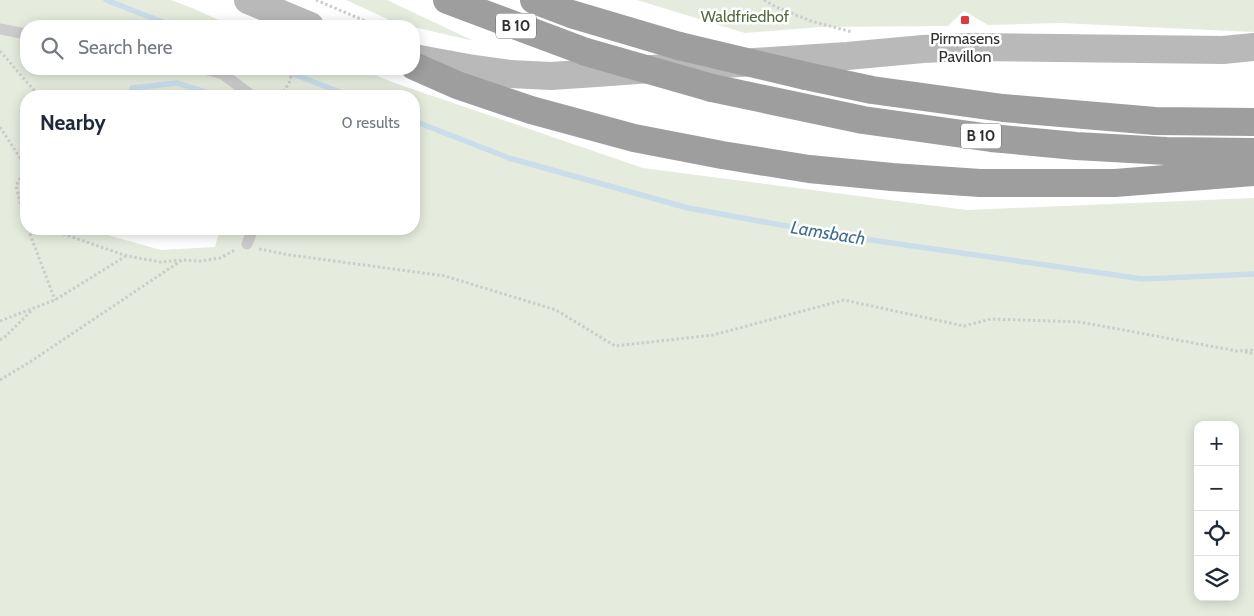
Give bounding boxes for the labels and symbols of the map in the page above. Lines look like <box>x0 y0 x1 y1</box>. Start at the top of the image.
park label: Waldfriedhof <box>701 7 790 26</box>
road number: B 10 <box>496 14 536 38</box>
marker: Pirmasens Pavillon <box>959 14 971 26</box>
place label: Pirmasens Pavillon <box>930 29 1000 66</box>
road number: B 10 <box>961 124 1001 148</box>
water label: Lamsbach <box>789 216 867 250</box>

